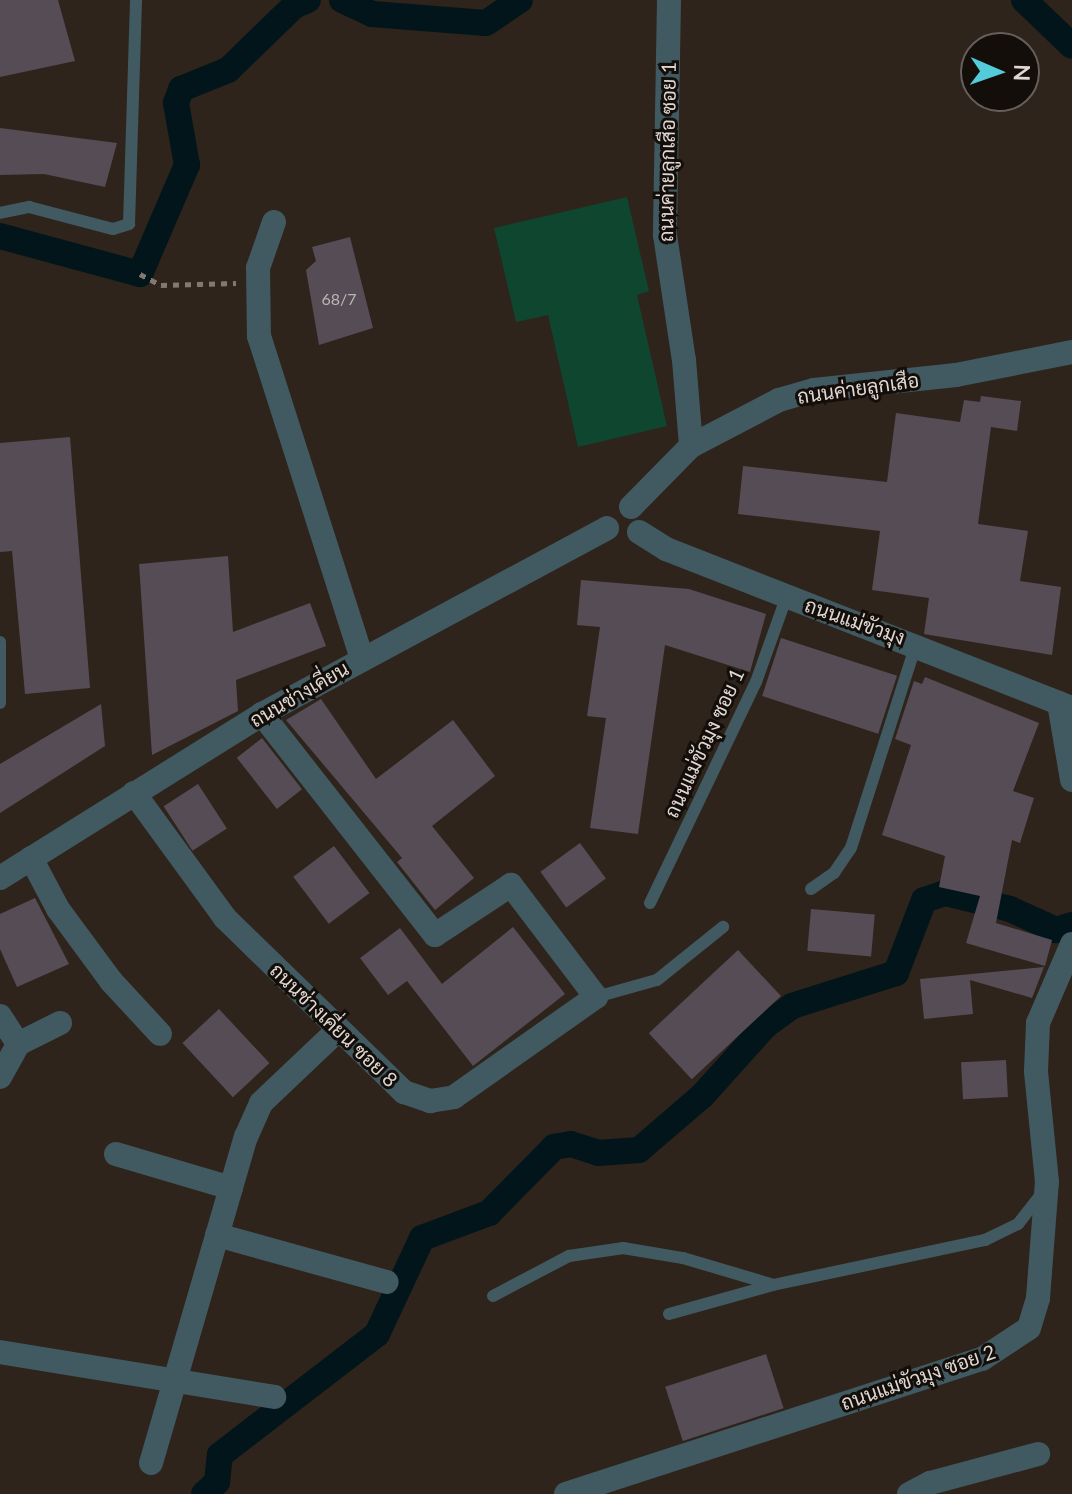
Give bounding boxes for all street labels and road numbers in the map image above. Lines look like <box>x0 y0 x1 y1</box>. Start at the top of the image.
street label: ถนนค่ายลูกเสือ ซอย 1 <box>653 62 681 242</box>
street label: ถนนค่ายลูกเสือ <box>795 368 921 408</box>
street label: ถนนแม่ขัวมุง <box>802 593 908 649</box>
street label: ถนนช่างเคี่ยน <box>245 656 353 732</box>
street label: ถนนแม่ขัวมุง ซอย 1 <box>659 665 749 821</box>
street label: ถนนช่างเคี่ยน ซอย 8 <box>265 958 403 1092</box>
street label: ถนนแม่ขัวมุง ซอย 2 <box>838 1339 998 1415</box>

